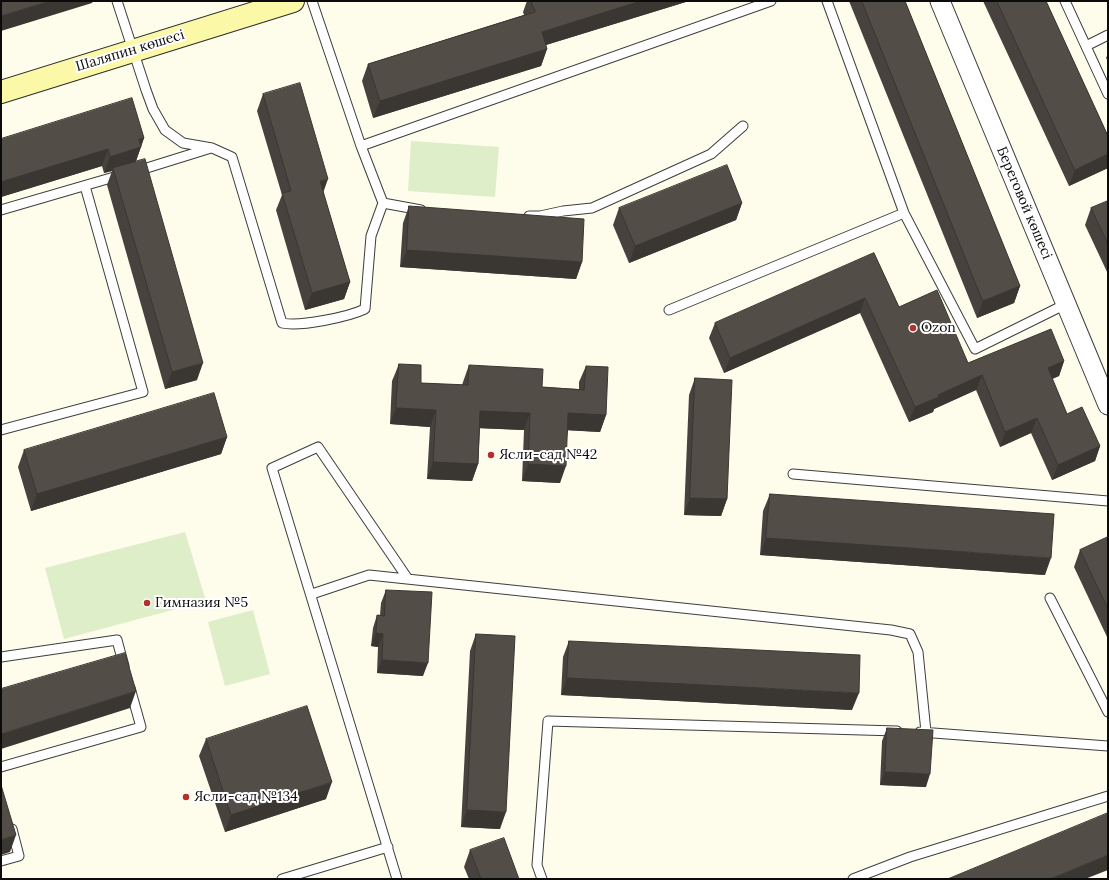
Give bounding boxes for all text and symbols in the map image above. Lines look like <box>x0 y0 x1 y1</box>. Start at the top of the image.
street label: Шаляпин көшесі <box>74 26 186 76</box>
street label: Береговой көшесі <box>993 144 1055 262</box>
place label: Ozon <box>921 320 956 336</box>
marker: Ozon <box>908 323 918 333</box>
place label: Ясли-сад №42 <box>499 447 597 463</box>
marker: Ясли-сад №42 <box>486 450 496 460</box>
place label: Гимназия №5 <box>155 595 248 611</box>
marker: Гимназия №5 <box>142 598 152 608</box>
place label: Ясли-сад №134 <box>194 789 298 805</box>
marker: Ясли-сад №134 <box>181 792 191 802</box>

